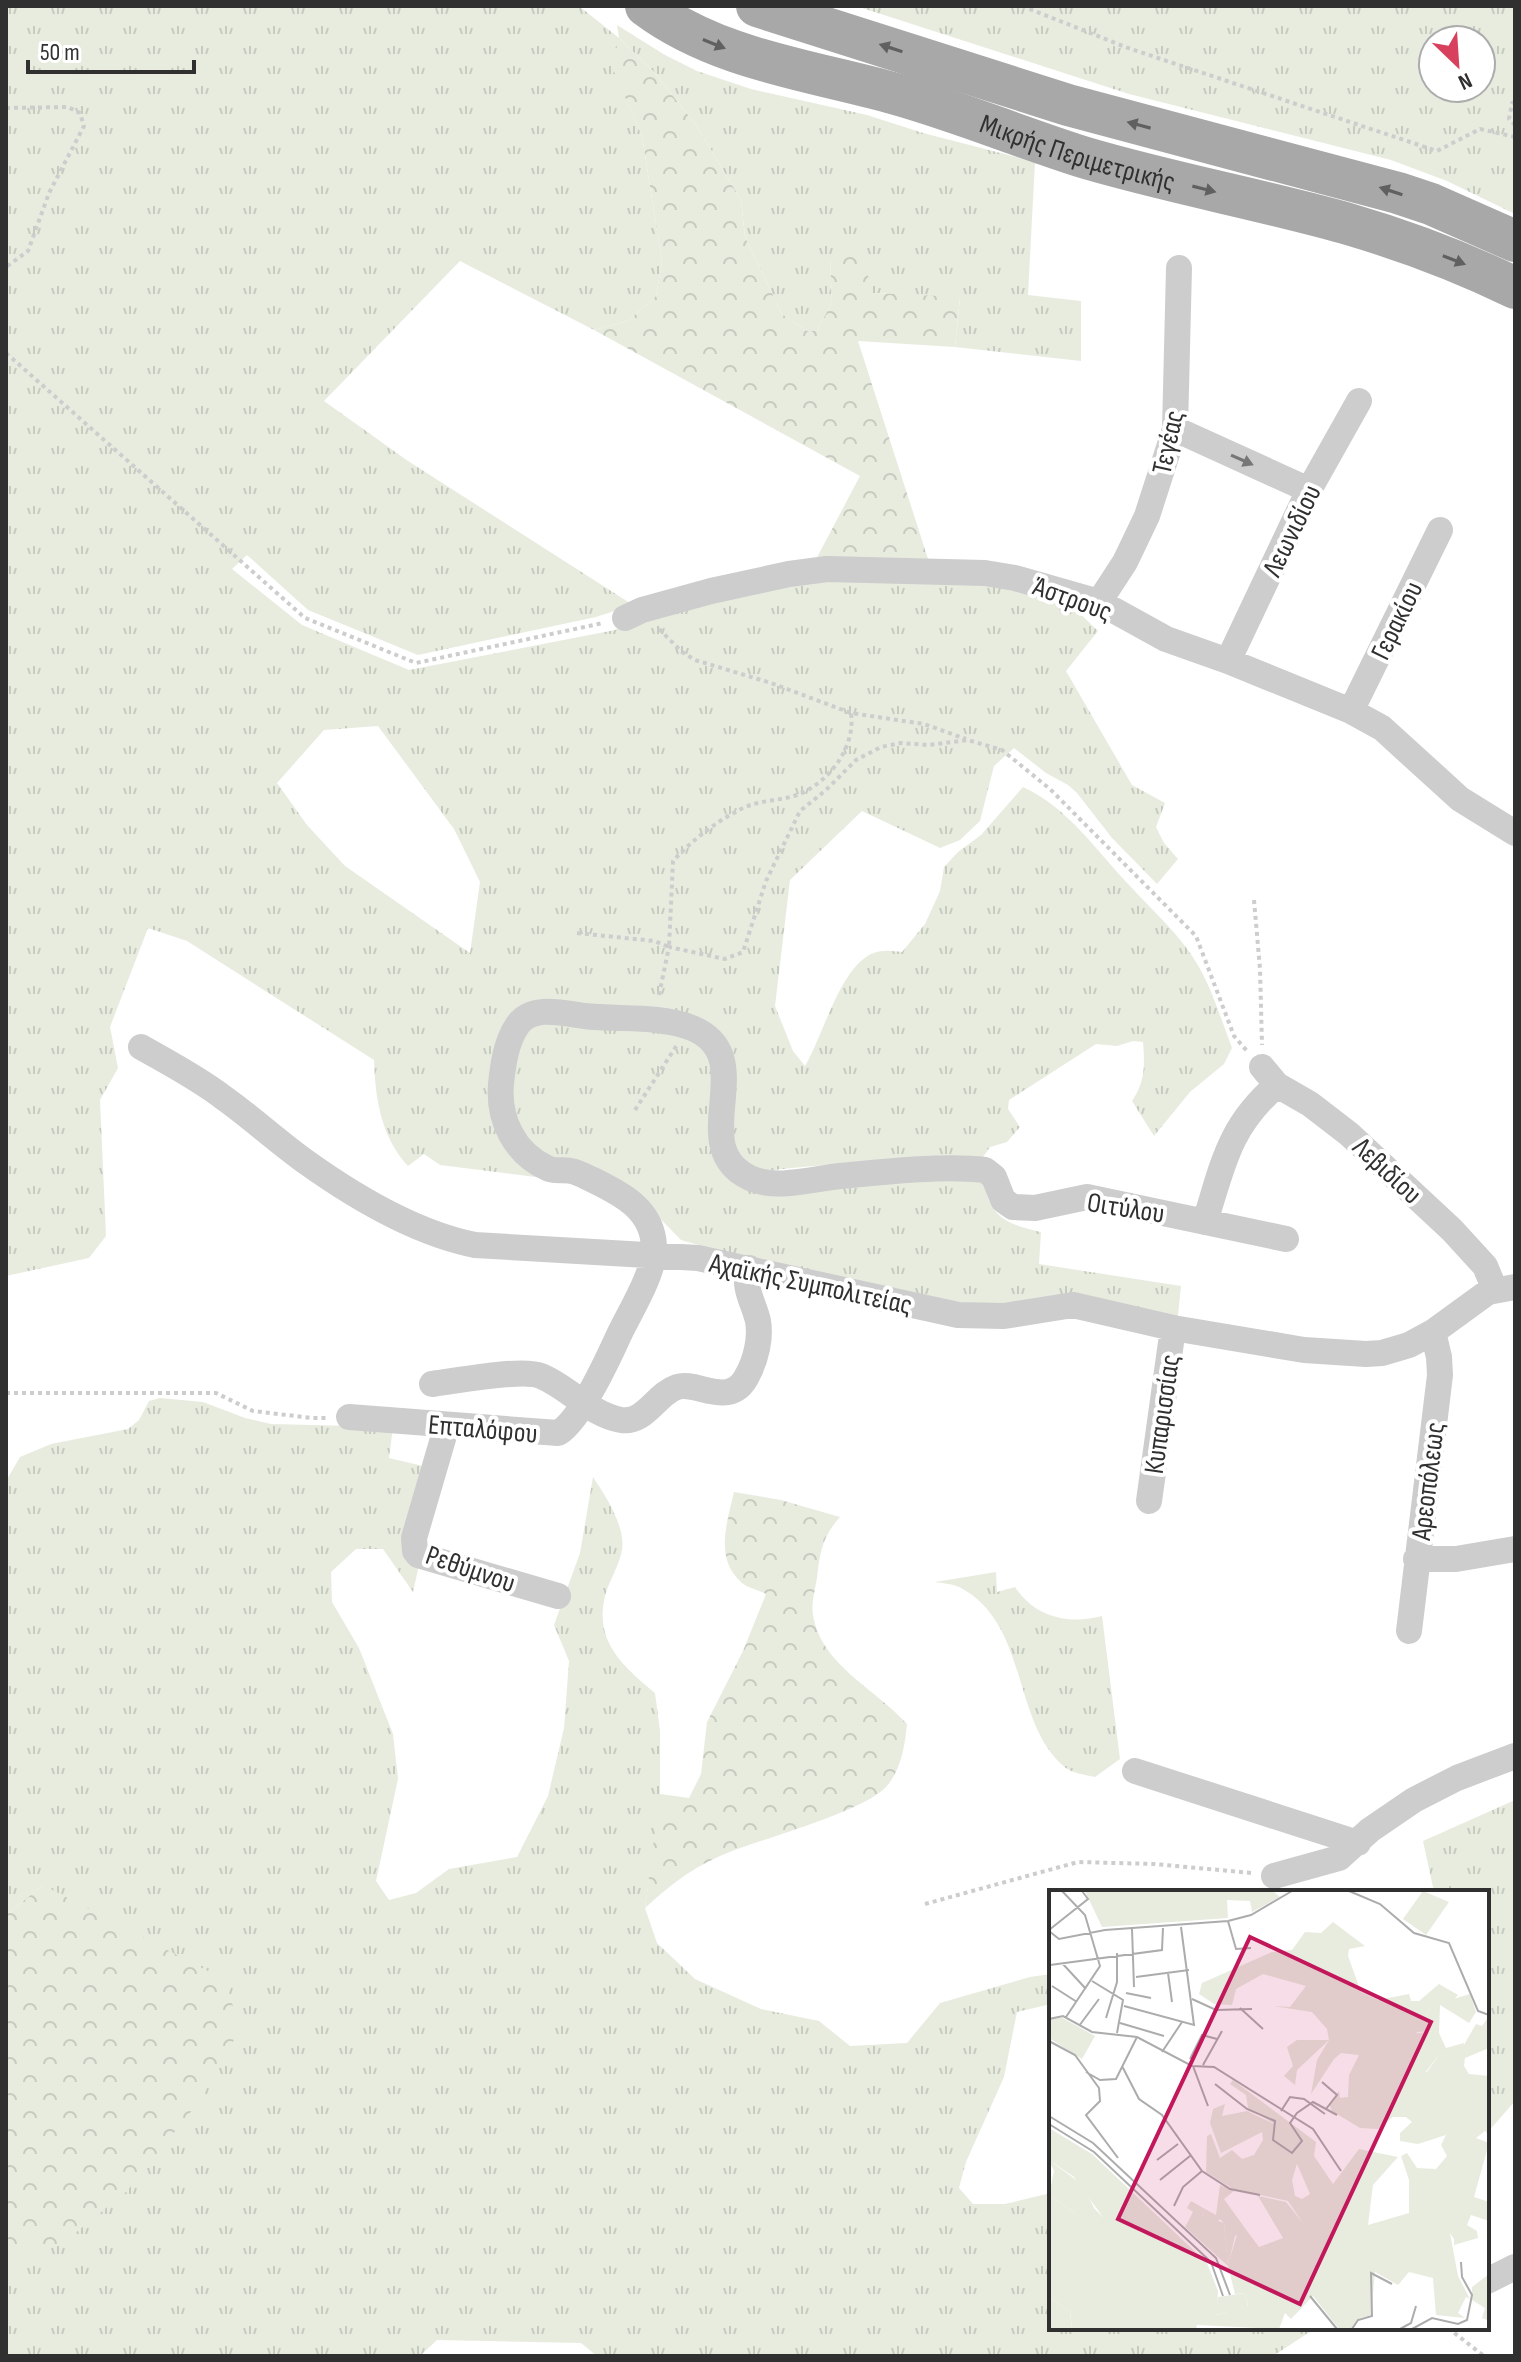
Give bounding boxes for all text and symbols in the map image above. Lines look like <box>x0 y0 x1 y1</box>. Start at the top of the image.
scale bar <box>28 24 194 74</box>
north arrow <box>1417 24 1497 104</box>
one-way arrow <box>702 37 726 50</box>
text: 50 m <box>40 38 80 67</box>
one-way arrow <box>879 41 903 54</box>
text: N <box>1454 66 1476 95</box>
street label: Μικρής Περιμετρικής <box>975 108 1178 199</box>
one-way arrow <box>1127 119 1152 131</box>
one-way arrow <box>1192 183 1217 196</box>
one-way arrow <box>1379 184 1403 196</box>
one-way arrow <box>1442 254 1466 267</box>
street label: Τεγέας <box>1146 407 1191 477</box>
one-way arrow <box>1230 453 1254 466</box>
street label: Λεωνιδίου <box>1256 479 1329 583</box>
street label: Άστρους <box>1028 570 1116 629</box>
street label: Γερακίου <box>1364 576 1430 665</box>
street label: Λεβιδίου <box>1345 1130 1428 1211</box>
street label: Οιτύλου <box>1085 1186 1167 1231</box>
street label: Αχαϊκής Συμπολιτείας <box>705 1247 915 1322</box>
street label: Κυπαρισσίας <box>1138 1352 1187 1476</box>
street label: Επταλόφου <box>427 1408 539 1451</box>
street label: Αρεοπόλεως <box>1405 1420 1452 1543</box>
street label: Ρεθύμνου <box>421 1539 520 1600</box>
inset map <box>1049 1890 1489 2330</box>

